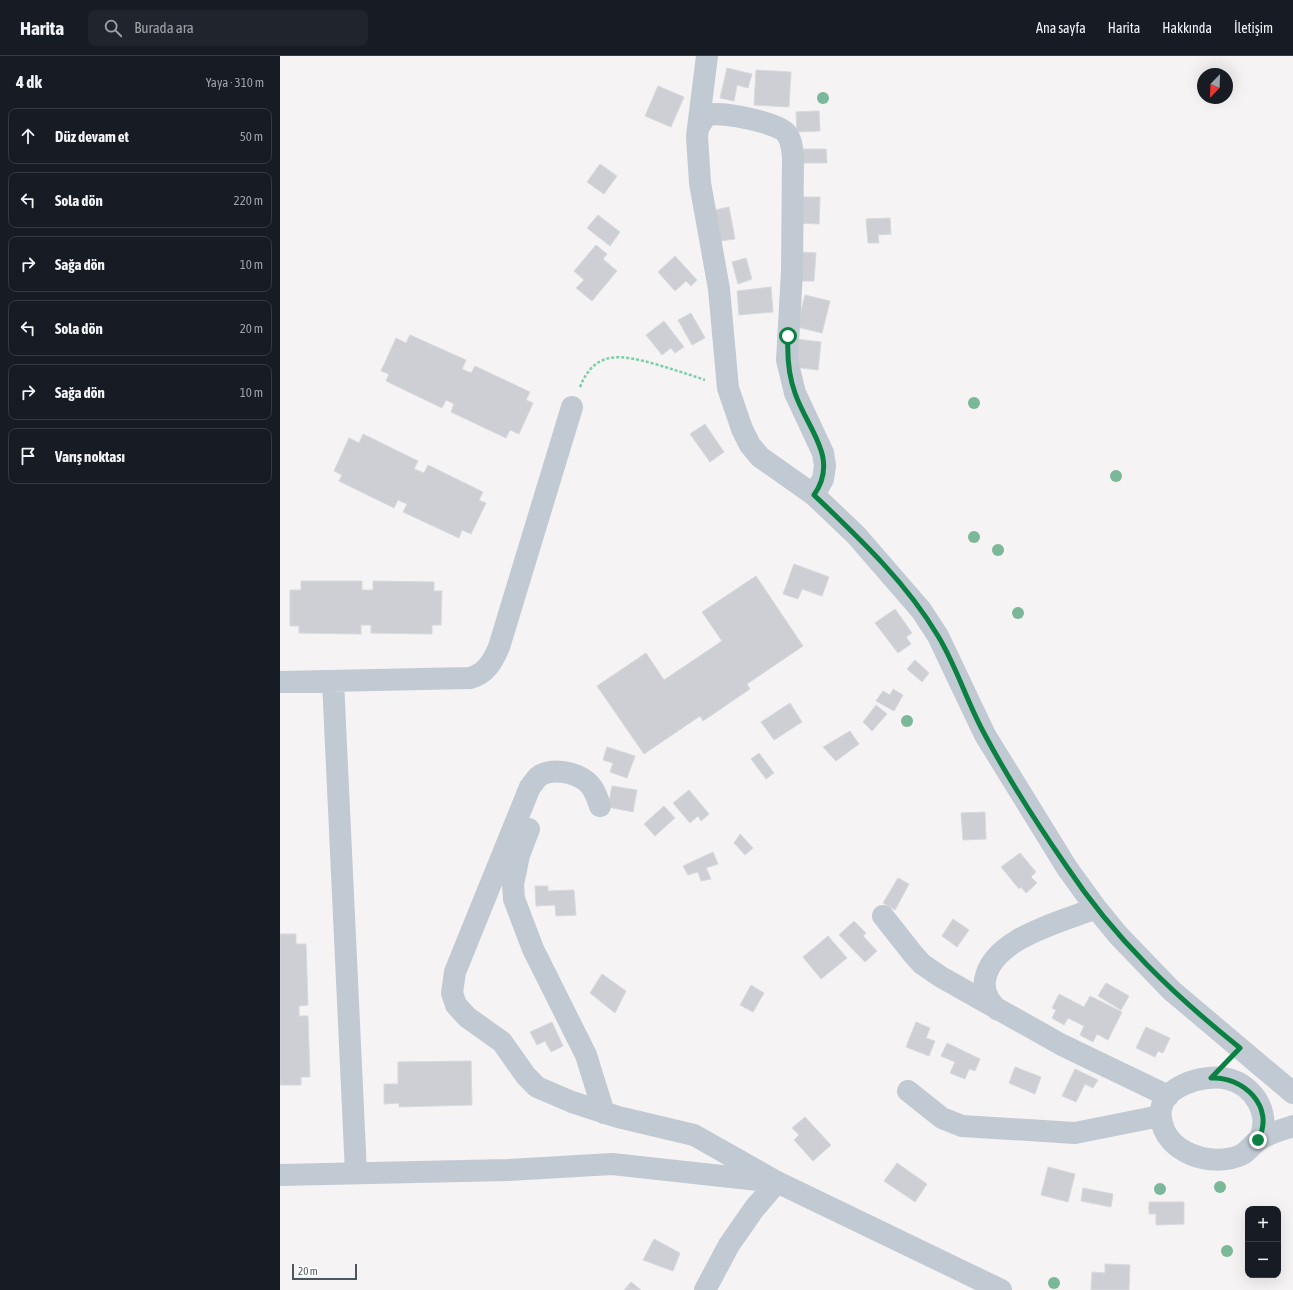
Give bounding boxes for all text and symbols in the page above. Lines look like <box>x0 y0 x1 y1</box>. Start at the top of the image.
search box <box>88 10 368 46</box>
text: Harita <box>20 17 64 39</box>
icon: search <box>102 17 124 39</box>
text: Burada ara <box>134 19 194 36</box>
text: Ana sayfa <box>1036 20 1086 36</box>
text: Harita <box>1108 20 1140 36</box>
text: Hakkında <box>1162 20 1212 36</box>
text: İletişim <box>1234 20 1273 36</box>
north arrow <box>1197 68 1233 104</box>
text: 4 dk <box>16 72 42 92</box>
text: Yaya · 310 m <box>206 75 264 90</box>
icon: ahead <box>17 125 39 147</box>
text: Düz devam et <box>55 128 129 145</box>
text: 50 m <box>240 129 263 144</box>
icon: left <box>17 189 39 211</box>
text: Sola dön <box>55 192 103 209</box>
text: 220 m <box>234 193 263 208</box>
icon: right <box>17 253 39 275</box>
text: Sağa dön <box>55 256 105 273</box>
text: 10 m <box>240 257 263 272</box>
icon: left <box>17 317 39 339</box>
text: Sola dön <box>55 320 103 337</box>
text: 20 m <box>240 321 263 336</box>
route start <box>779 327 797 345</box>
icon: right <box>17 381 39 403</box>
text: Sağa dön <box>55 384 105 401</box>
text: 10 m <box>240 385 263 400</box>
icon: arrive <box>17 445 39 467</box>
text: Varış noktası <box>55 448 125 465</box>
route end <box>1249 1131 1267 1149</box>
map controls <box>1245 1206 1281 1278</box>
button: + <box>1245 1206 1281 1242</box>
button: − <box>1245 1242 1281 1278</box>
scale bar <box>292 1262 357 1281</box>
text: 20 m <box>298 1265 318 1277</box>

